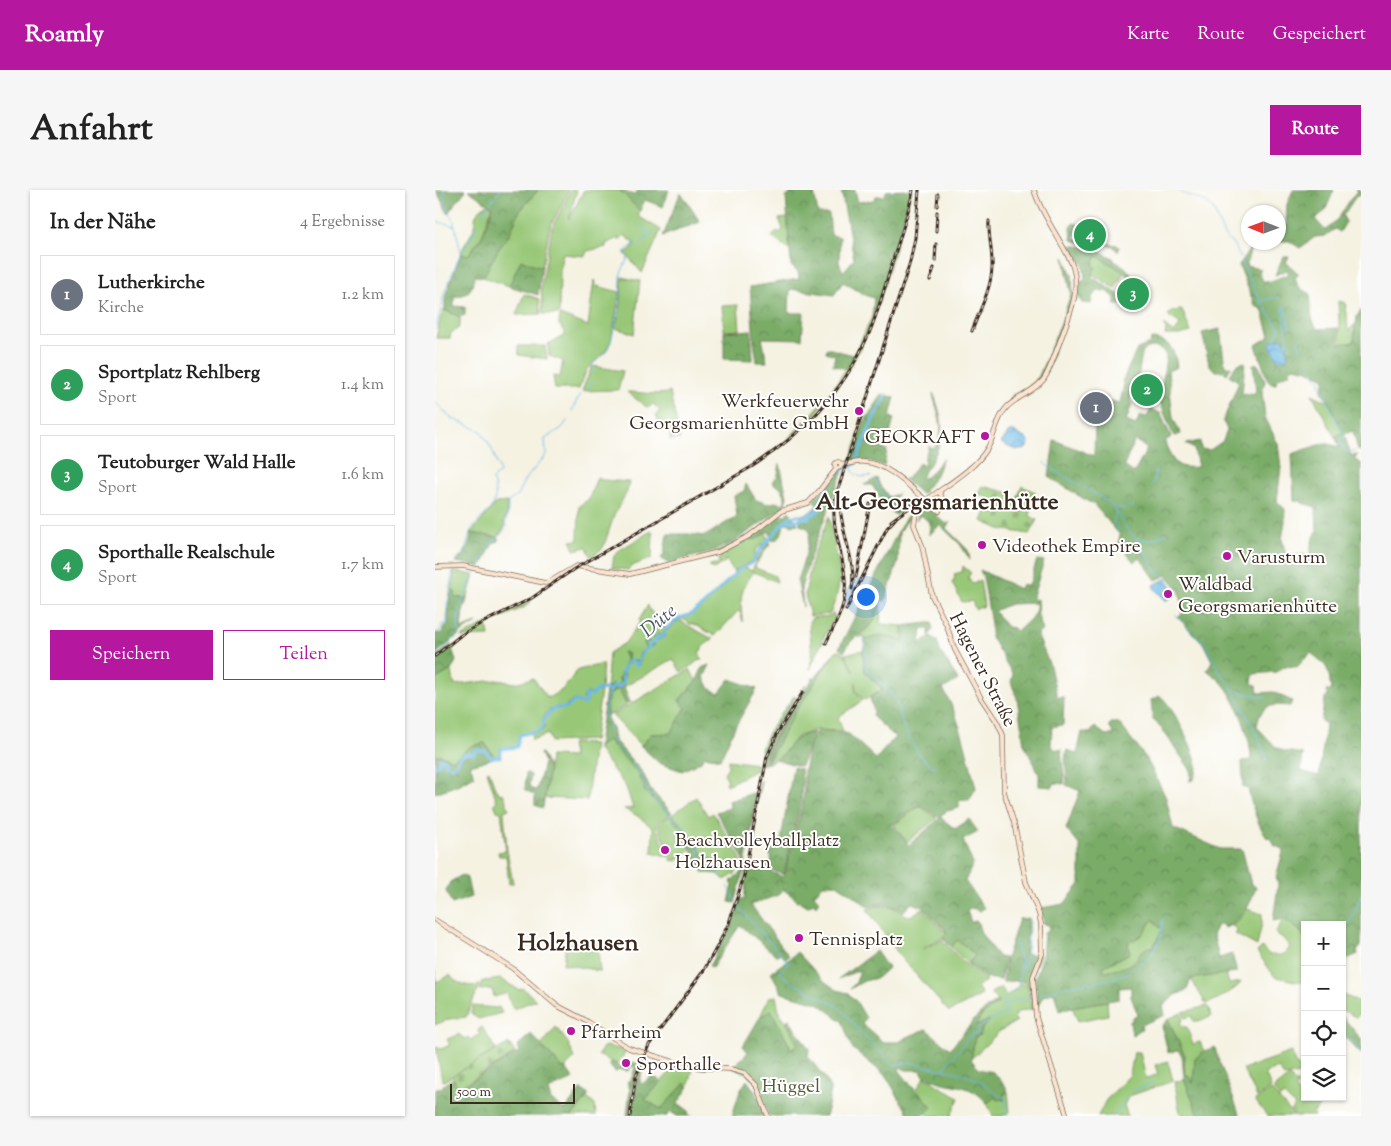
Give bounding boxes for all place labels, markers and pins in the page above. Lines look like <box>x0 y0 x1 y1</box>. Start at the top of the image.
pin: 4 <box>1074 216 1106 254</box>
pin: 3 <box>1117 275 1149 313</box>
pin: 2 <box>1131 371 1163 409</box>
place label: Werkfeuerwehr Georgsmarienhütte GmbH <box>629 389 849 438</box>
pin: 1 <box>1080 389 1112 427</box>
marker: Werkfeuerwehr Georgsmarienhütte GmbH <box>853 405 865 417</box>
place label: GEOKRAFT <box>865 425 975 452</box>
marker: GEOKRAFT <box>979 430 991 442</box>
place label: Videothek Empire <box>992 534 1141 561</box>
marker: Videothek Empire <box>976 539 988 551</box>
place label: Varusturm <box>1237 545 1326 572</box>
marker: Varusturm <box>1221 550 1233 562</box>
place label: Waldbad Georgsmarienhütte <box>1178 572 1337 621</box>
marker: Waldbad Georgsmarienhütte <box>1162 588 1174 600</box>
place label: Beachvolleyballplatz Holzhausen <box>675 828 839 877</box>
marker: Beachvolleyballplatz Holzhausen <box>659 844 671 856</box>
place label: Tennisplatz <box>809 927 903 954</box>
marker: Tennisplatz <box>793 932 805 944</box>
place label: Pfarrheim <box>581 1020 662 1047</box>
marker: Pfarrheim <box>565 1025 577 1037</box>
place label: Sporthalle <box>636 1052 721 1079</box>
marker: Sporthalle <box>620 1057 632 1069</box>

